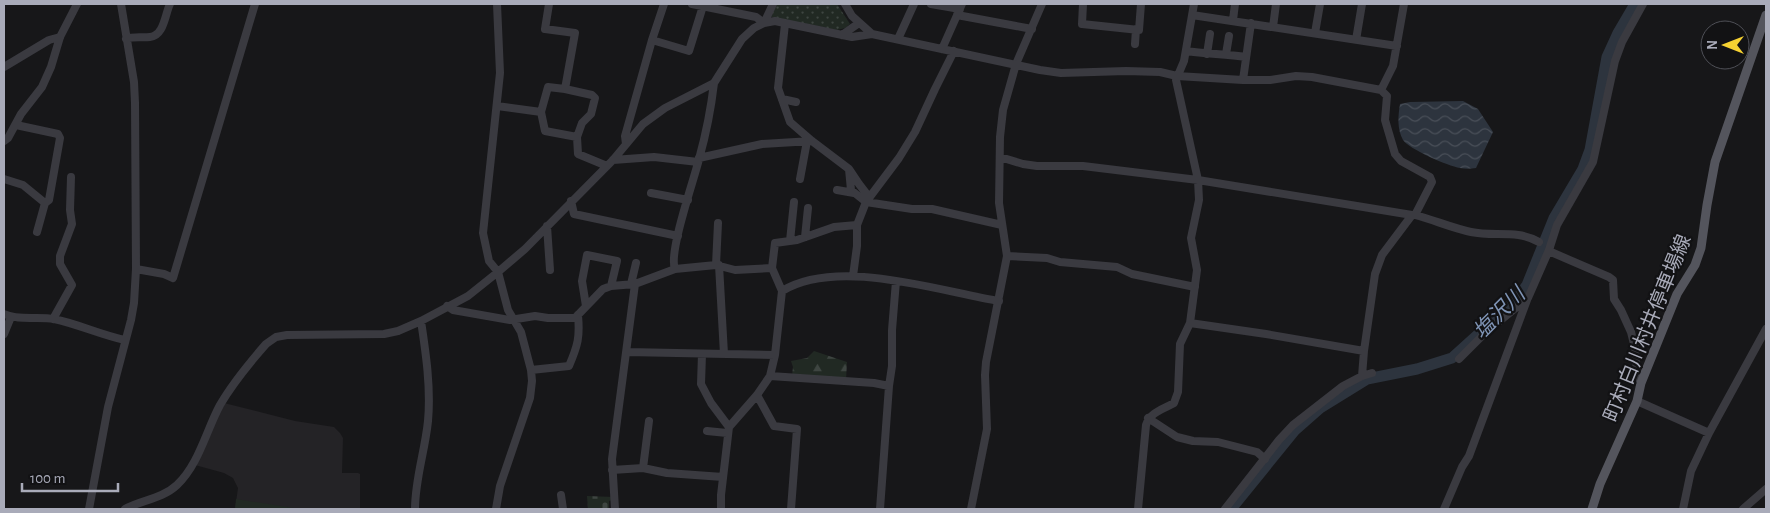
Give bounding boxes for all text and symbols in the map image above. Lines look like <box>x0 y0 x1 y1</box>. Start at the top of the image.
north arrow <box>1700 20 1750 70</box>
text: N <box>1706 40 1720 50</box>
street label: 町村白川村井停車場線 <box>1599 231 1695 425</box>
water label: 塩沢川 <box>1469 282 1530 343</box>
scale bar <box>22 460 119 492</box>
text: 100 m <box>30 471 65 486</box>

